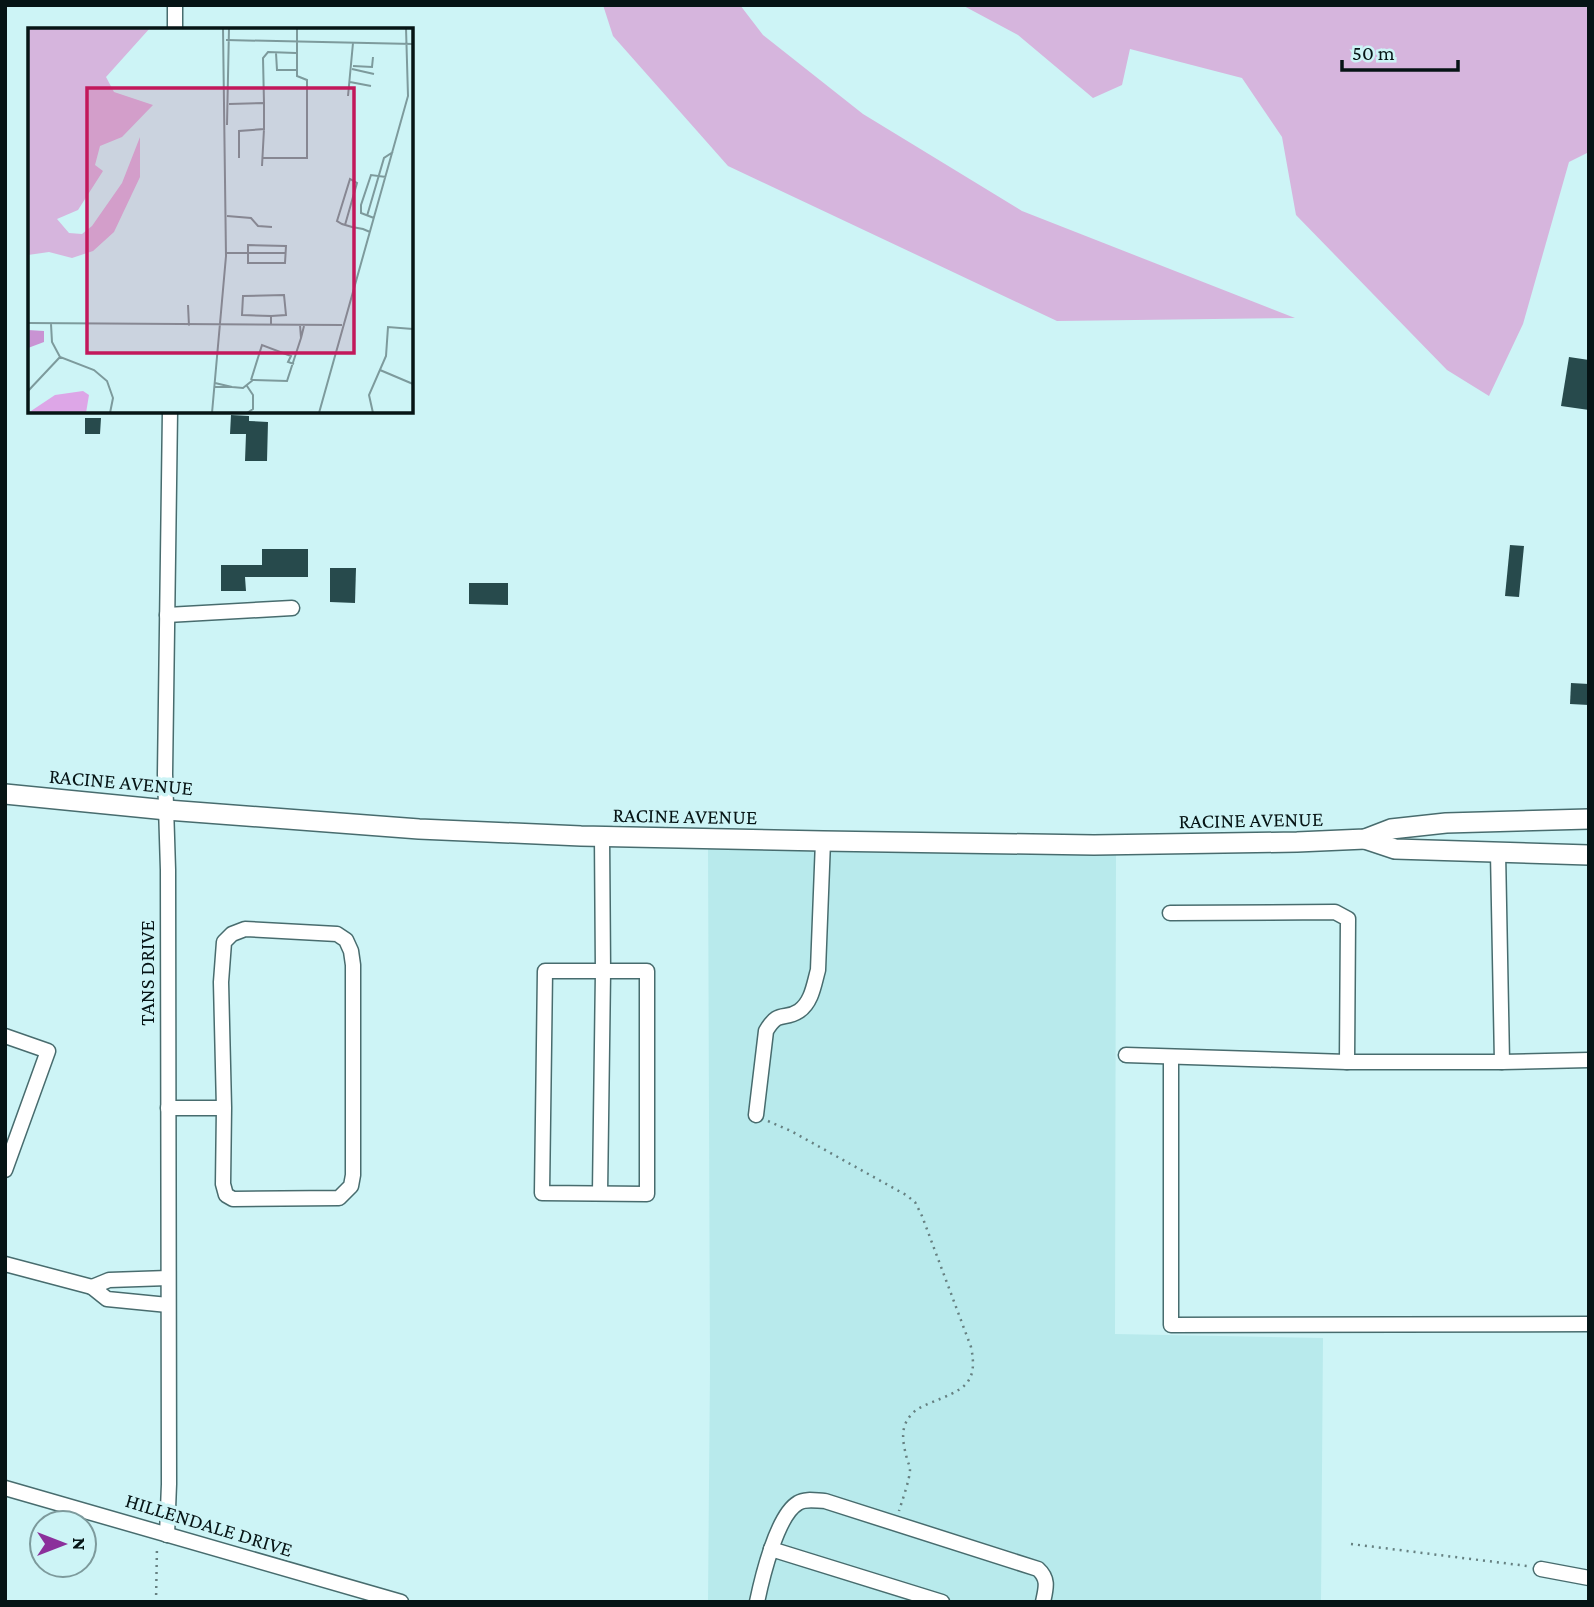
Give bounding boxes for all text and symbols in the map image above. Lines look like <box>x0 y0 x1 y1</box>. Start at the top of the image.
inset map <box>28 28 413 413</box>
scale bar <box>1342 28 1458 72</box>
text: 50 m <box>1352 41 1395 65</box>
street label: RACINE AVENUE <box>48 764 194 800</box>
street label: RACINE AVENUE <box>613 803 757 829</box>
street label: RACINE AVENUE <box>1179 807 1323 833</box>
street label: TANS DRIVE <box>135 920 159 1026</box>
street label: HILLENDALE DRIVE <box>123 1488 295 1562</box>
north arrow <box>28 1509 98 1579</box>
text: N <box>69 1538 90 1551</box>

